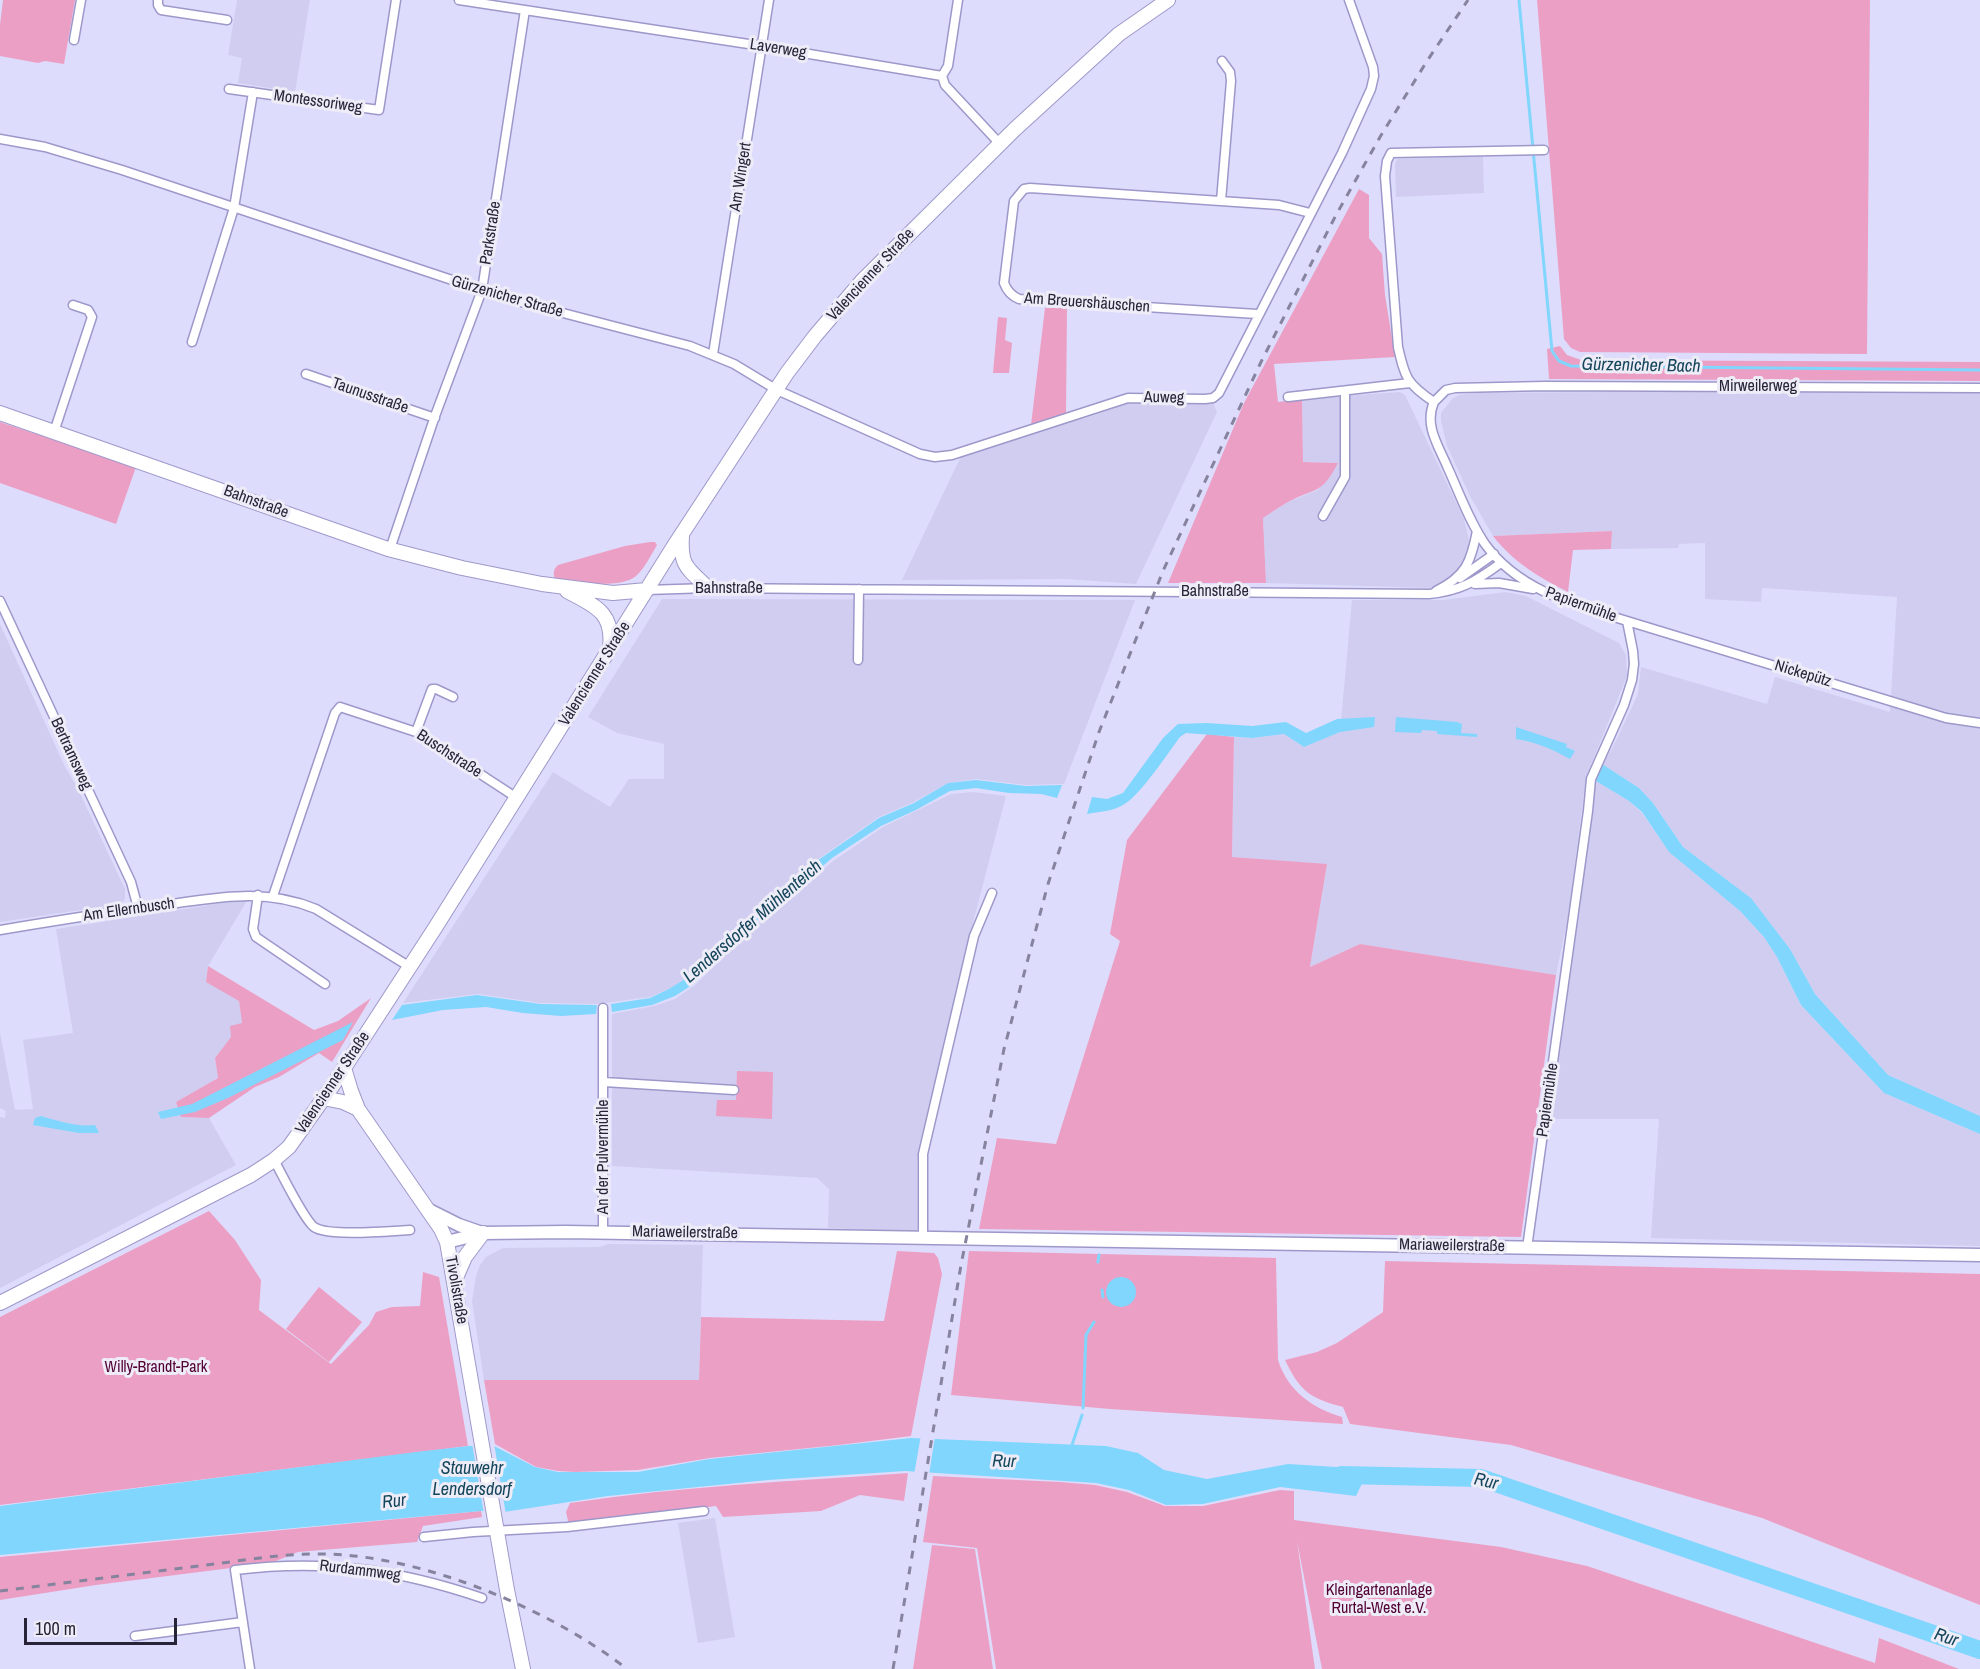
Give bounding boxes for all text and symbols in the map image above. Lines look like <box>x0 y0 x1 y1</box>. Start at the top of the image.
street label: Laverweg <box>748 35 808 63</box>
street label: Montessoriweg <box>273 86 363 118</box>
street label: Am Wingert <box>726 141 756 213</box>
street label: Parkstraße <box>476 200 506 266</box>
street label: Valencienner Straße <box>823 225 919 325</box>
street label: Gürzenicher Straße <box>449 272 565 322</box>
street label: Am Breuershäuschen <box>1023 289 1151 317</box>
water label: Gürzenicher Bach <box>1581 354 1701 378</box>
street label: Taunusstraße <box>329 374 411 418</box>
street label: Mirweilerweg <box>1719 377 1797 397</box>
street label: Auweg <box>1144 388 1184 408</box>
street label: Bahnstraße <box>221 481 291 523</box>
street label: Bahnstraße <box>695 579 763 599</box>
street label: Bahnstraße <box>1181 582 1249 602</box>
street label: Papiermühle <box>1543 583 1619 627</box>
street label: Valencienner Straße <box>555 618 635 730</box>
street label: Nickepütz <box>1772 656 1834 692</box>
street label: Bertramsweg <box>46 715 96 793</box>
street label: Buschstraße <box>413 726 485 782</box>
water label: Lendersdorfer Mühlenteich <box>679 856 827 988</box>
street label: Am Ellernbusch <box>82 894 176 926</box>
street label: Valencienner Straße <box>292 1028 374 1138</box>
street label: Papiermühle <box>1533 1062 1563 1138</box>
street label: An der Pulvermühle <box>594 1099 614 1215</box>
street label: Mariaweilerstraße <box>632 1222 738 1244</box>
street label: Mariaweilerstraße <box>1399 1235 1505 1257</box>
street label: Tivolistraße <box>441 1254 471 1326</box>
park label: Willy-Brandt-Park <box>105 1358 207 1378</box>
water label: Rur <box>992 1451 1016 1473</box>
water label: Stauwehr Lendersdorf <box>433 1458 511 1500</box>
water label: Rur <box>1472 1469 1500 1495</box>
water label: Rur <box>381 1490 407 1514</box>
street label: Rurdammweg <box>318 1556 402 1586</box>
park label: Kleingartenanlage Rurtal-West e.V. <box>1326 1581 1432 1619</box>
scale bar <box>27 1606 180 1644</box>
text: 100 m <box>35 1616 76 1641</box>
water label: Rur <box>1931 1624 1961 1652</box>

